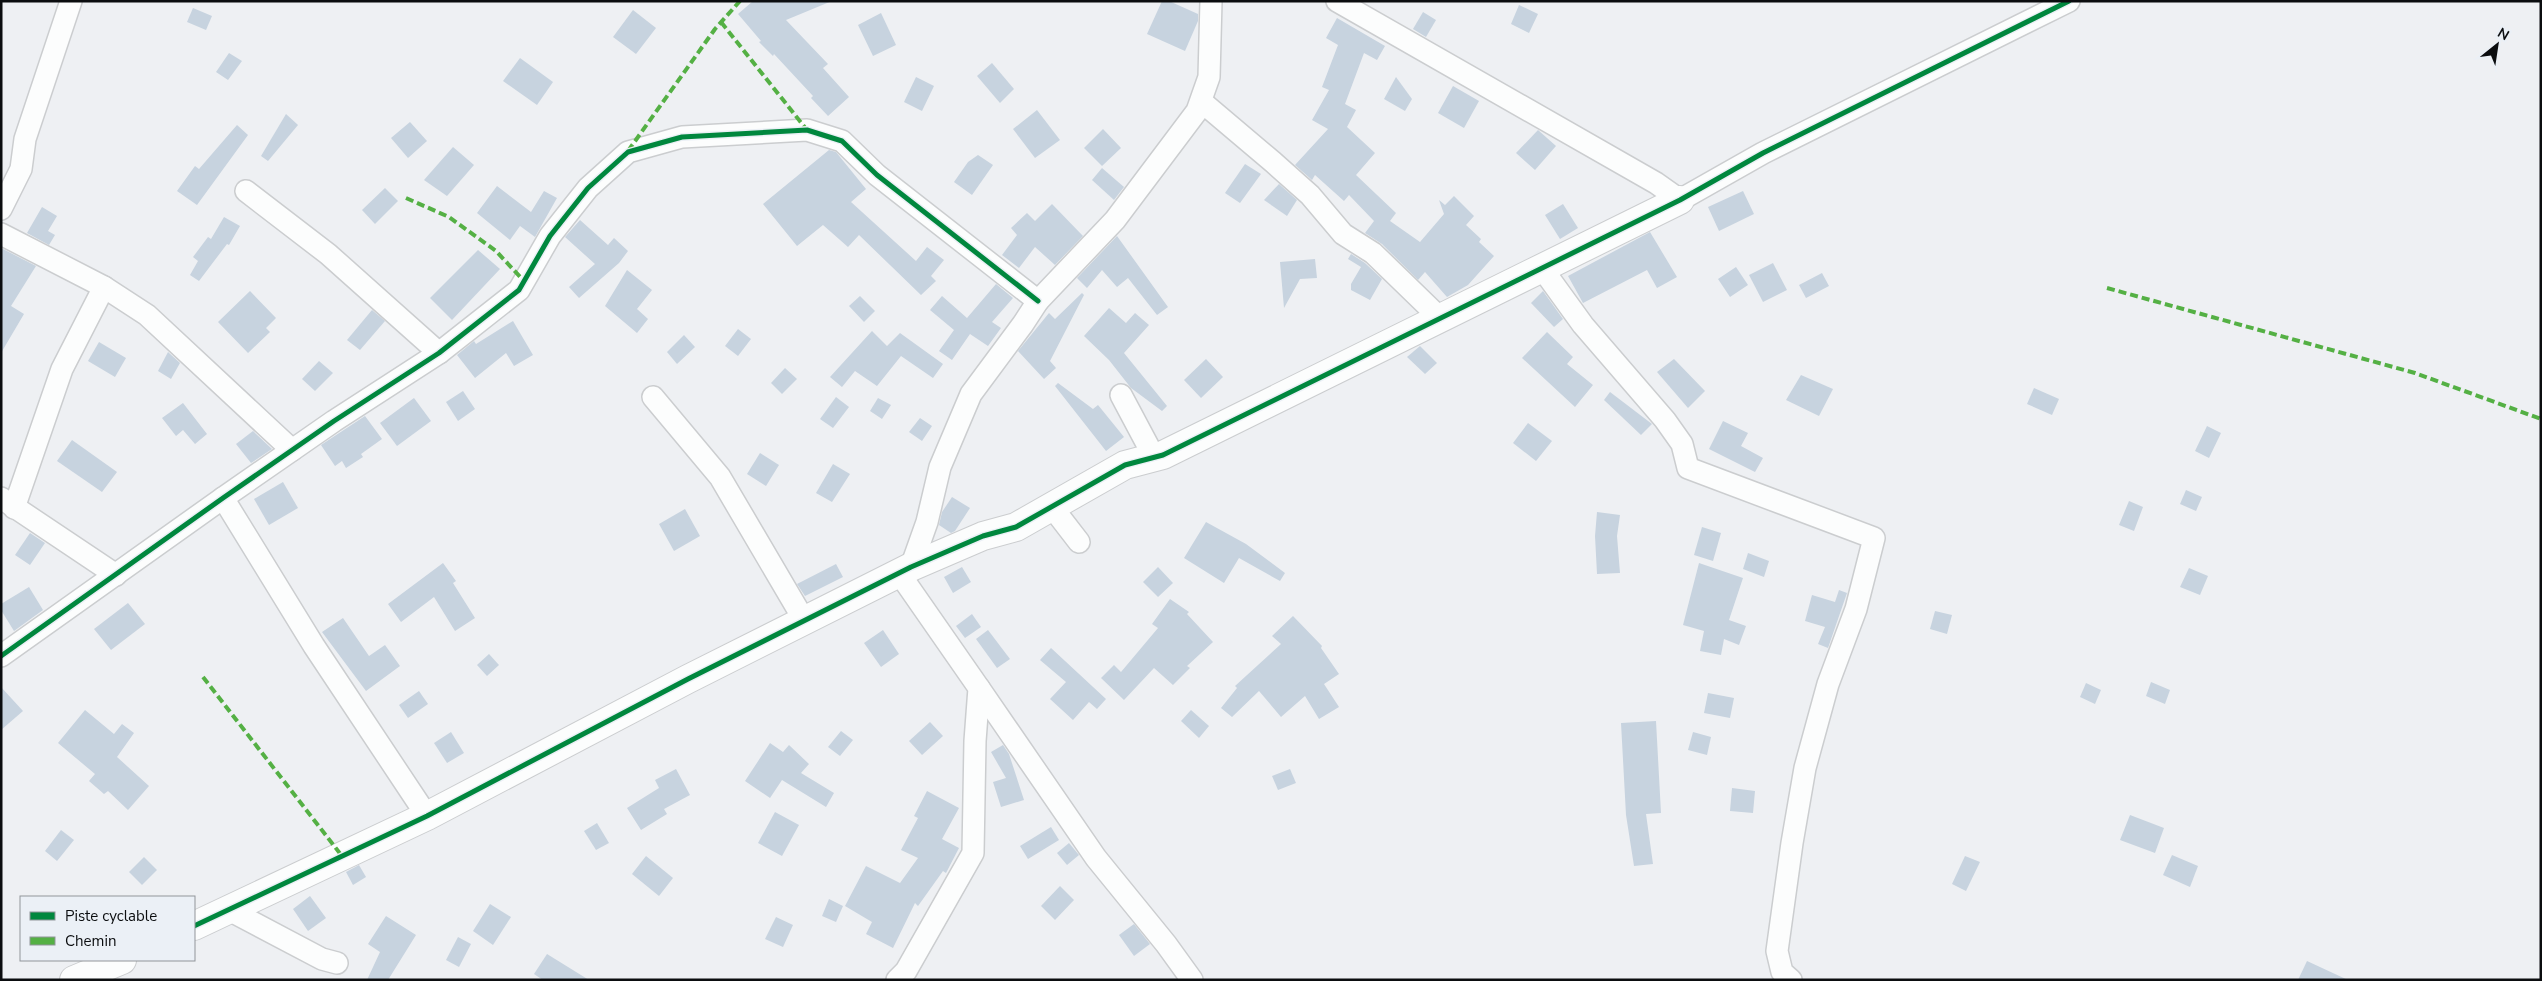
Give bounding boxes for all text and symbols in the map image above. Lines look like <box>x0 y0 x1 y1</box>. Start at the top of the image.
north arrow <box>2472 20 2522 70</box>
text: N <box>2494 23 2513 45</box>
legend <box>20 896 195 961</box>
text: Piste cyclable <box>65 906 157 926</box>
text: Chemin <box>65 931 116 951</box>

